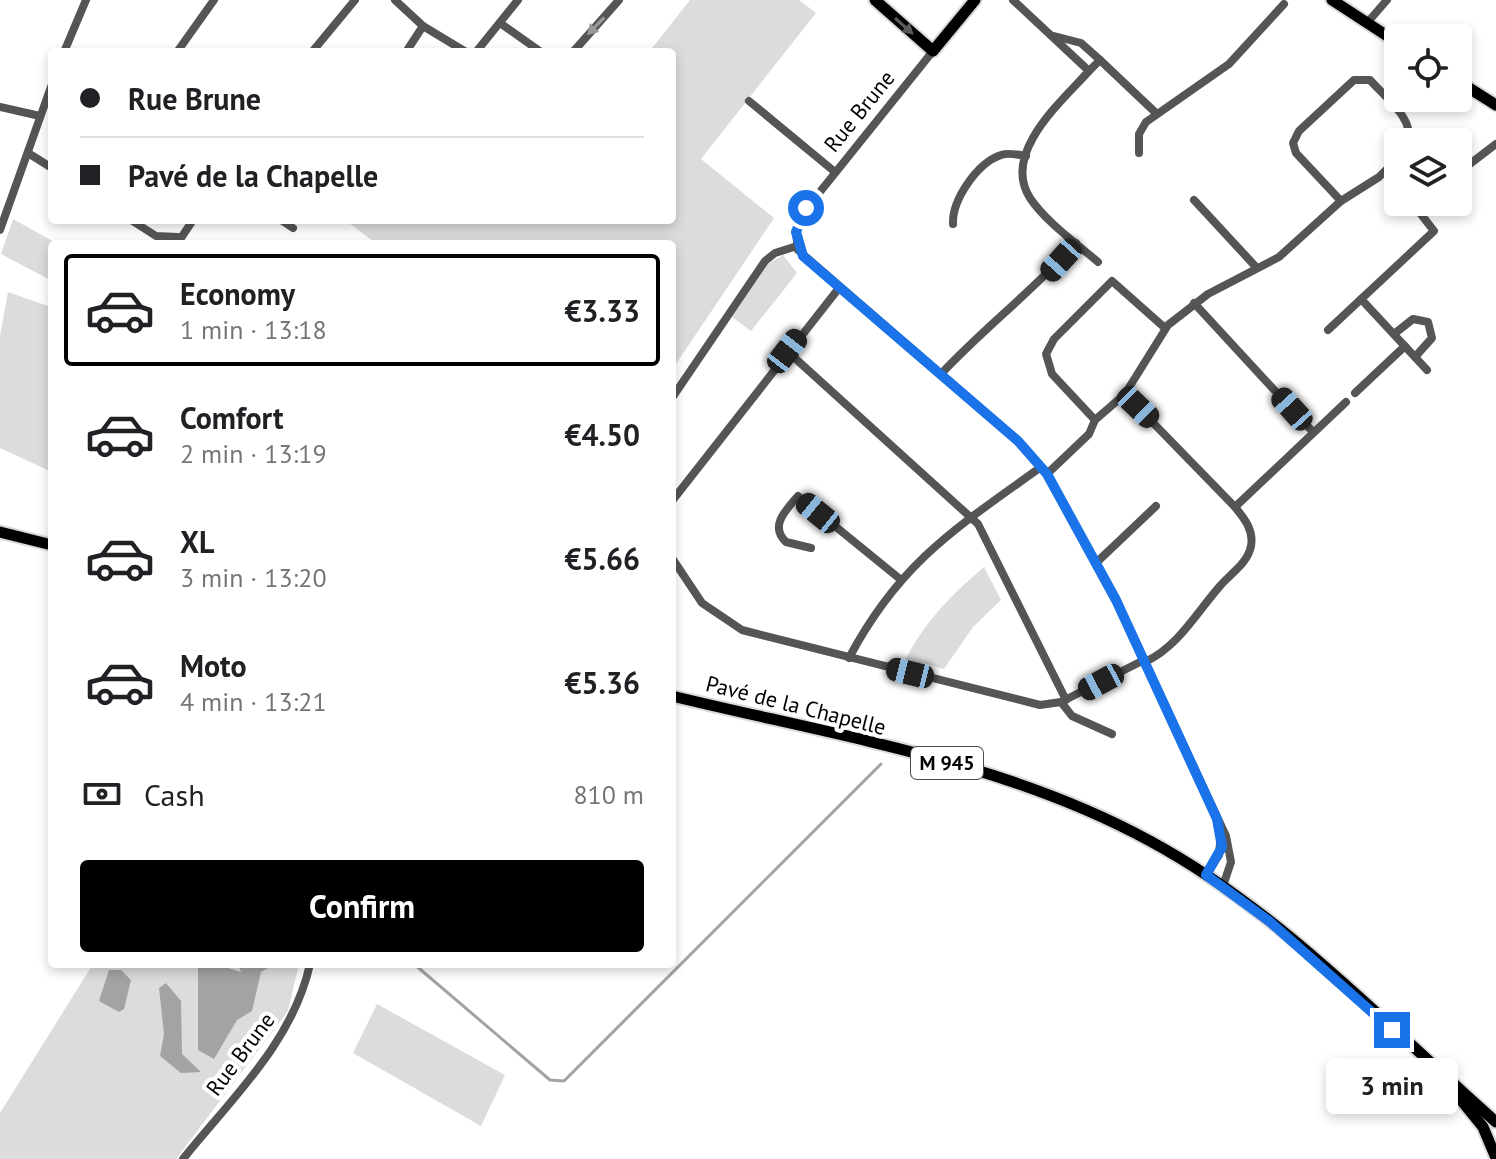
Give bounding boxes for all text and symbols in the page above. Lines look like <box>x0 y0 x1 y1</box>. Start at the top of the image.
one-way arrow <box>587 16 606 35</box>
one-way arrow <box>894 16 913 34</box>
map controls <box>1384 24 1472 216</box>
button: locate <box>1384 24 1472 112</box>
street label: Rue Brune <box>818 64 900 158</box>
text: Rue Brune <box>128 79 261 118</box>
button: layers <box>1384 128 1472 216</box>
text: Pavé de la Chapelle <box>128 156 378 195</box>
route start <box>788 190 824 226</box>
car <box>1036 234 1086 286</box>
icon: car <box>84 274 156 346</box>
text: Economy <box>180 274 295 313</box>
text: €3.33 <box>565 291 640 330</box>
text: 1 min · 13:18 <box>180 313 327 346</box>
car <box>763 325 811 377</box>
car <box>1112 382 1164 432</box>
car <box>1267 383 1317 435</box>
icon: car <box>84 398 156 470</box>
text: Comfort <box>180 398 283 437</box>
text: €4.50 <box>565 415 640 454</box>
text: 2 min · 13:19 <box>180 437 327 470</box>
car <box>792 489 844 537</box>
icon: car <box>84 522 156 594</box>
text: XL <box>180 522 214 561</box>
text: €5.66 <box>565 539 640 578</box>
text: 3 min · 13:20 <box>180 561 327 594</box>
icon: car <box>84 646 156 718</box>
text: Moto <box>180 646 247 685</box>
car <box>884 656 936 690</box>
car <box>1074 660 1128 704</box>
text: €5.36 <box>565 663 640 702</box>
street label: Pavé de la Chapelle <box>703 669 889 741</box>
text: 4 min · 13:21 <box>180 685 327 718</box>
road number: M 945 <box>911 747 983 779</box>
icon: cash <box>80 772 124 816</box>
text: Cash <box>144 775 205 814</box>
text: 810 m <box>573 778 644 811</box>
button: Confirm <box>80 860 644 952</box>
street label: Rue Brune <box>200 1007 280 1101</box>
route end <box>1374 1012 1410 1048</box>
callout: 3 min <box>1326 1058 1458 1114</box>
text: 3 min <box>1360 1069 1424 1102</box>

